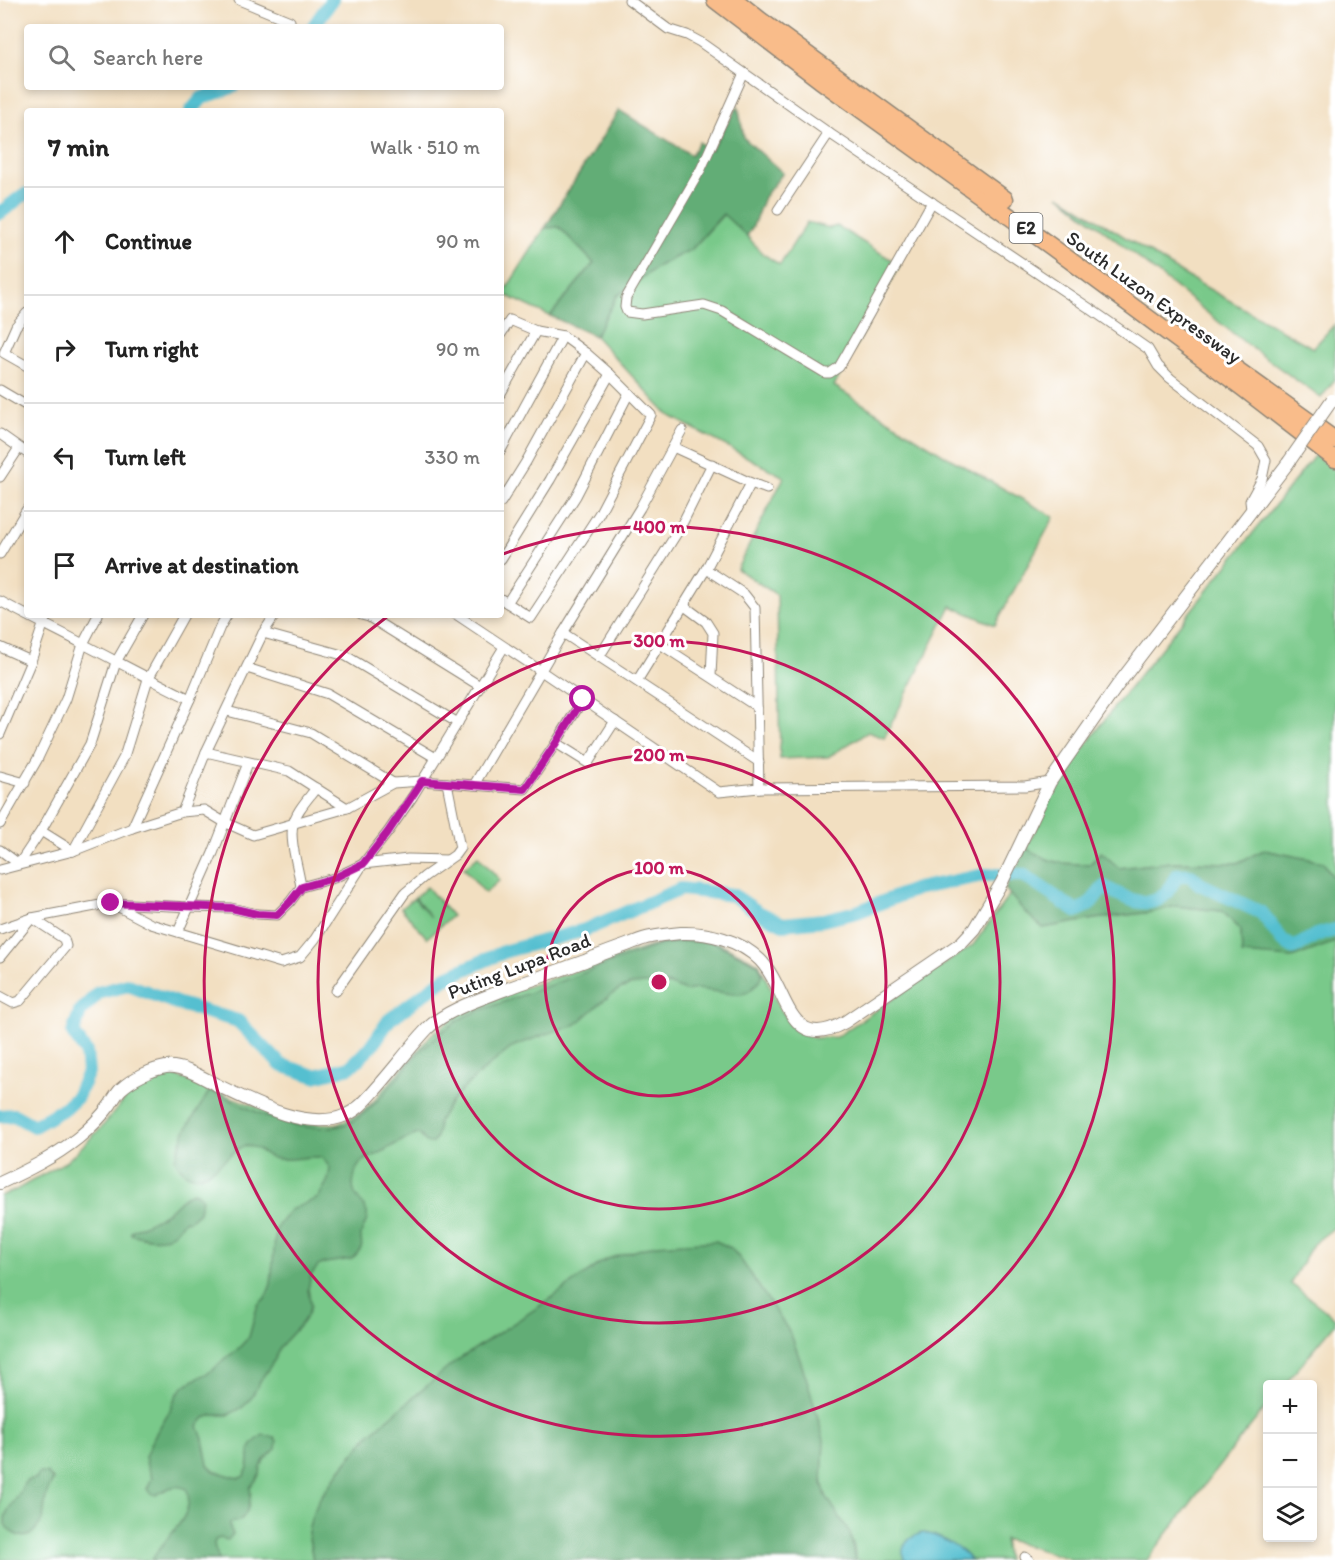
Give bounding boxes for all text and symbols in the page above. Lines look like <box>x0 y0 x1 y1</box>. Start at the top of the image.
search box <box>24 24 504 90</box>
icon: search <box>45 41 78 74</box>
text: Search here <box>93 44 203 71</box>
text: 7 min <box>48 131 109 163</box>
text: Walk · 510 m <box>370 135 480 159</box>
road number: E2 <box>1010 213 1042 243</box>
icon: ahead <box>48 225 81 258</box>
street label: South Luzon Expressway <box>1062 225 1247 369</box>
text: Continue <box>105 228 192 255</box>
text: 90 m <box>436 229 480 253</box>
icon: right <box>48 333 81 366</box>
text: Turn right <box>105 336 199 363</box>
text: 90 m <box>436 337 480 361</box>
icon: left <box>48 441 81 474</box>
text: Turn left <box>105 444 186 471</box>
text: 330 m <box>425 445 480 469</box>
text: 400 m <box>633 516 686 538</box>
icon: arrive <box>48 549 81 582</box>
text: Arrive at destination <box>105 552 299 579</box>
text: 300 m <box>633 630 685 652</box>
route start <box>569 685 595 711</box>
text: 200 m <box>634 744 685 766</box>
text: 100 m <box>634 857 685 879</box>
route end <box>97 889 123 915</box>
street label: Puting Lupa Road <box>444 928 594 1004</box>
centre of rings <box>649 972 669 992</box>
map controls <box>1263 1380 1317 1542</box>
button: + <box>1263 1380 1317 1434</box>
button: − <box>1263 1434 1317 1488</box>
button: layers <box>1263 1488 1317 1542</box>

